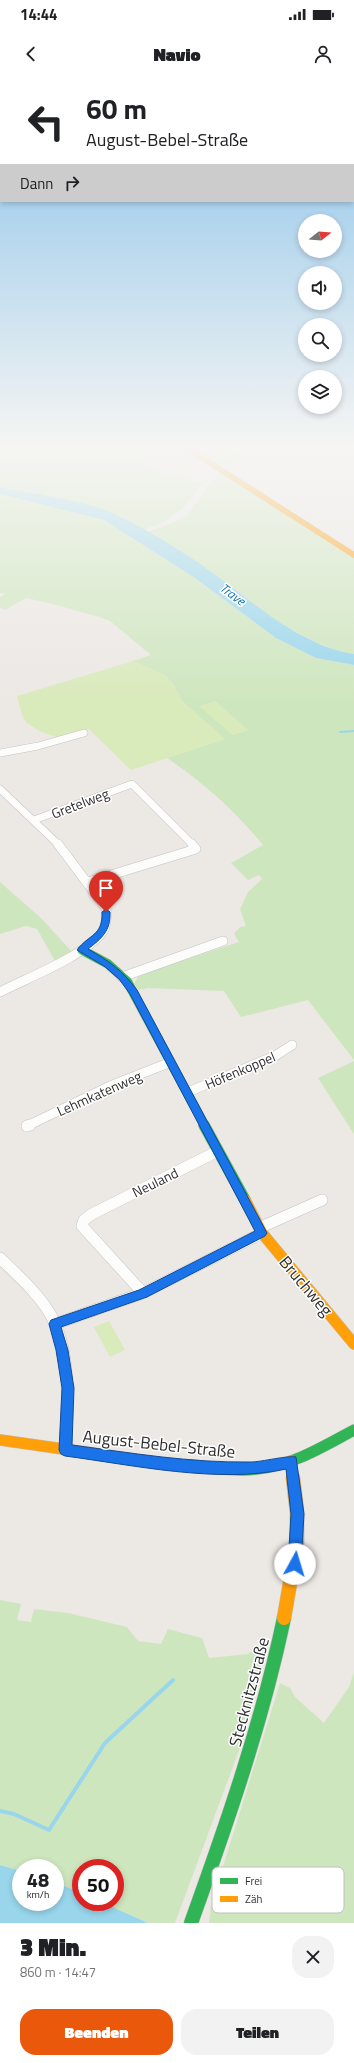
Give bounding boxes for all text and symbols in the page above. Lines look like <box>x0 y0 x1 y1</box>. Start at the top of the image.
text: 14:44 <box>20 3 57 26</box>
text: Navio <box>153 41 201 68</box>
icon: back <box>20 43 42 65</box>
icon: person <box>312 43 334 65</box>
text: 60 m <box>86 87 147 130</box>
icon: left <box>20 96 72 148</box>
text: August-Bebel-Straße <box>86 126 248 153</box>
text: Dann <box>20 172 53 195</box>
icon: right <box>61 172 83 194</box>
north arrow <box>298 214 342 258</box>
map controls <box>298 214 342 414</box>
button: sound <box>298 266 342 310</box>
button: search <box>298 318 342 362</box>
button: layers <box>298 370 342 414</box>
water label: Trave <box>216 578 251 611</box>
street label: Gretelweg <box>48 782 112 824</box>
pin <box>89 871 123 912</box>
icon: arrive <box>95 877 117 899</box>
street label: Höfenkoppel <box>201 1046 279 1094</box>
street label: Lehmkatenweg <box>53 1065 145 1121</box>
street label: Neuland <box>128 1162 182 1202</box>
street label: Bruchweg <box>273 1250 339 1322</box>
street label: August-Bebel-Straße <box>81 1423 237 1465</box>
position arrow <box>274 1543 316 1585</box>
street label: Stecknitzstraße <box>222 1634 276 1750</box>
speed limit sign: 50 <box>72 1859 124 1911</box>
text: 48 <box>27 1864 49 1895</box>
legend <box>212 1867 344 1913</box>
text: Frei <box>245 1873 262 1889</box>
text: km/h <box>27 1887 49 1902</box>
text: Zäh <box>245 1891 262 1907</box>
text: 3 Min. <box>20 1929 86 1965</box>
button: close <box>292 1936 334 1978</box>
text: 860 m · 14:47 <box>20 1962 96 1982</box>
button: Beenden <box>20 2009 173 2055</box>
button: Teilen <box>181 2009 334 2055</box>

